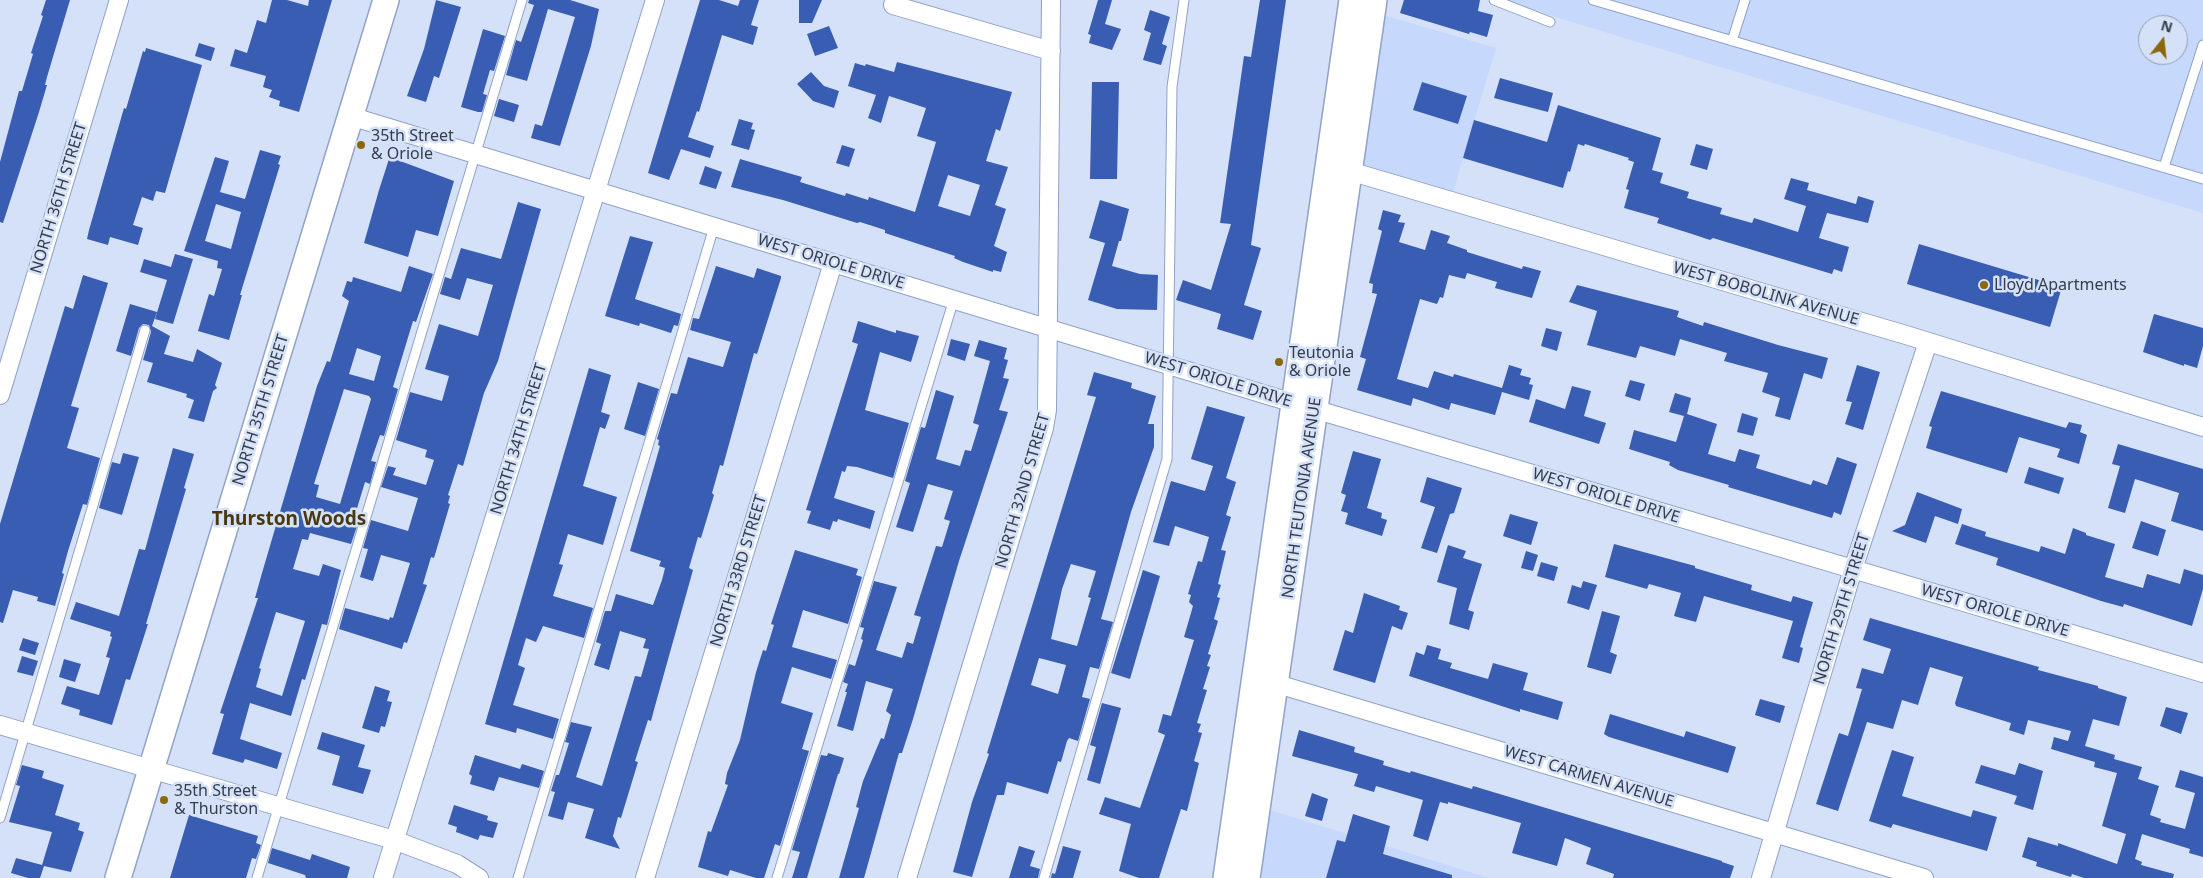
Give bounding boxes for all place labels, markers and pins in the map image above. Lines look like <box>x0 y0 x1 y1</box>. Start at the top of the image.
place label: 35th Street & Oriole <box>371 126 454 164</box>
marker: 35th Street & Oriole <box>355 139 367 151</box>
place label: Lloyd Apartments <box>1994 275 2127 295</box>
marker: Lloyd Apartments <box>1978 279 1990 291</box>
place label: Teutonia & Oriole <box>1289 343 1354 381</box>
marker: Teutonia & Oriole <box>1273 356 1285 368</box>
place label: 35th Street & Thurston <box>174 781 258 819</box>
marker: 35th Street & Thurston <box>158 794 170 806</box>

